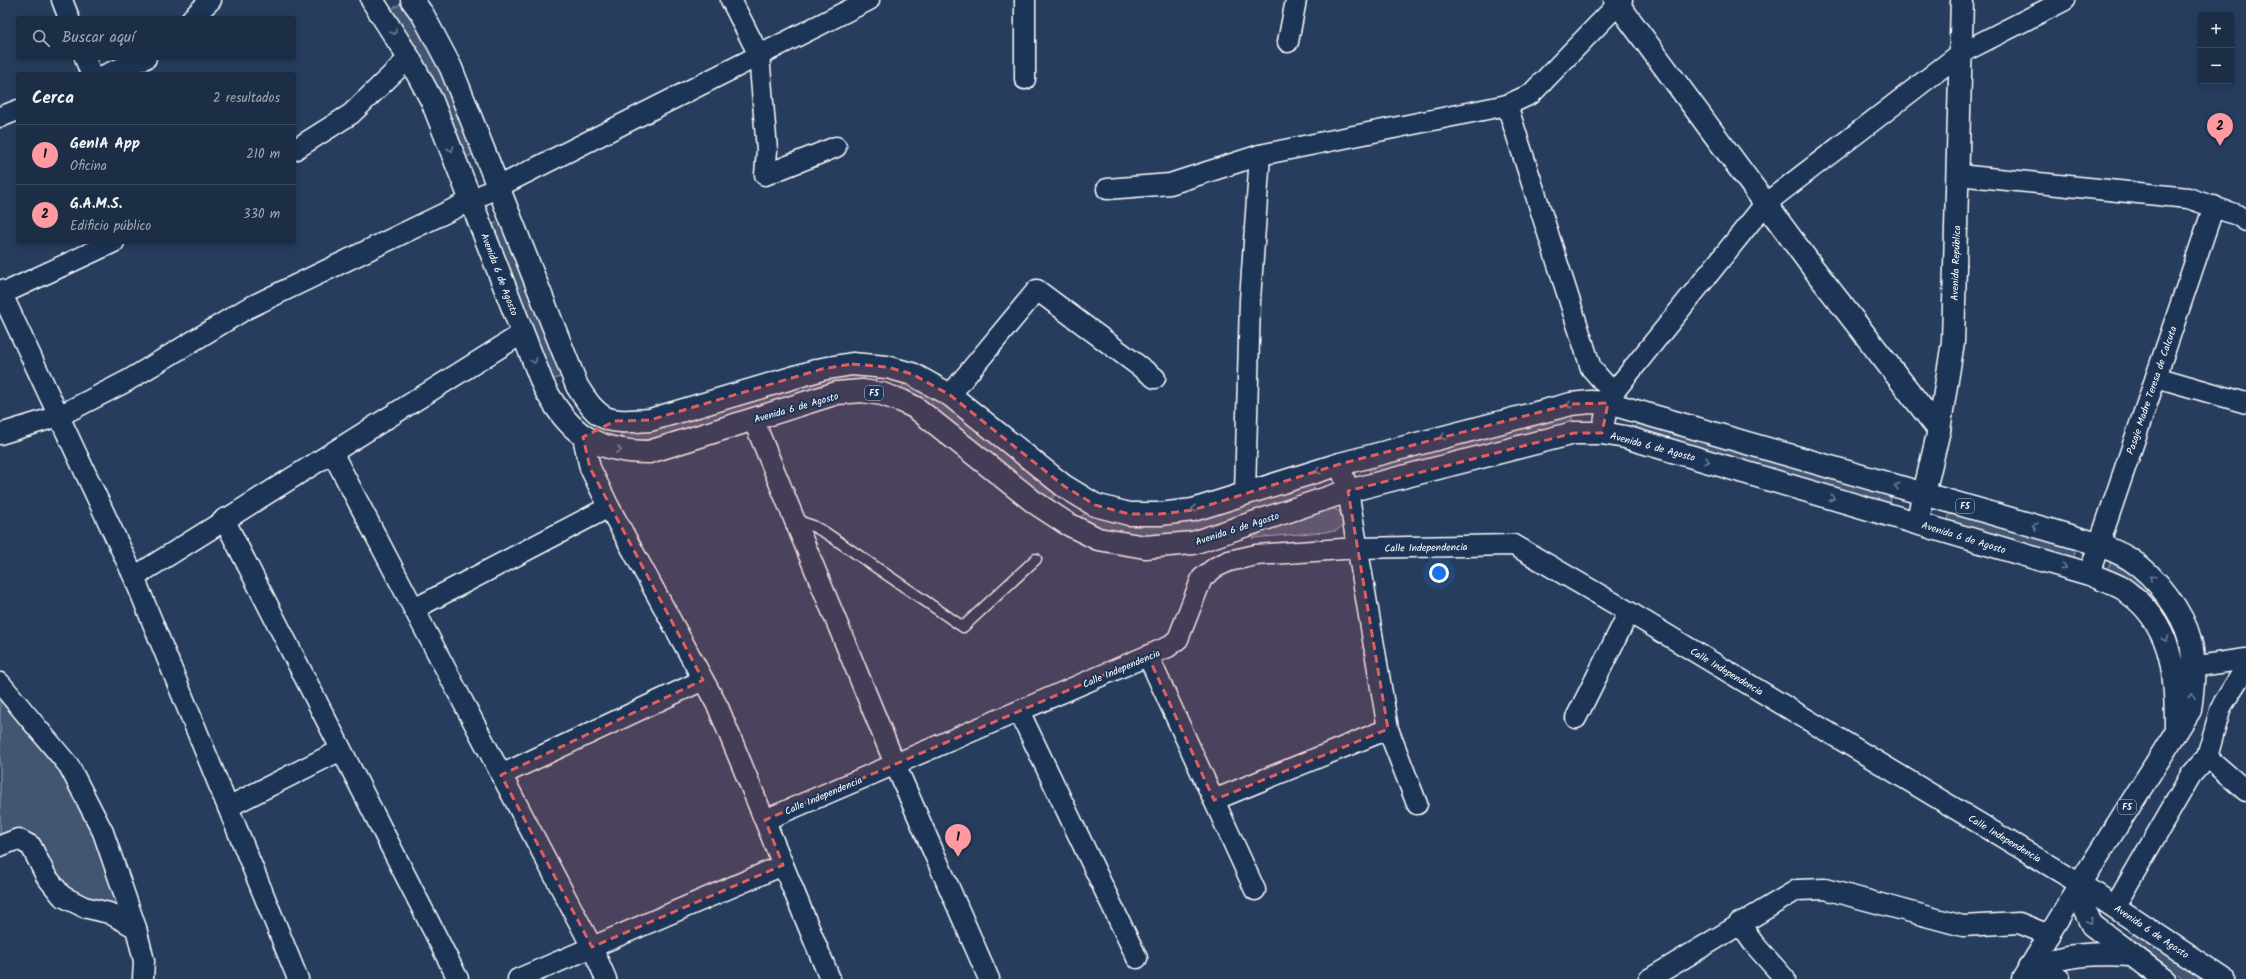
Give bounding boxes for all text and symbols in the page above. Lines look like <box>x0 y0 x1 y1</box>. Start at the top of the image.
map controls <box>2198 12 2234 84</box>
button: + <box>2198 12 2234 48</box>
search box <box>16 16 296 60</box>
text: Buscar aquí <box>62 26 135 50</box>
icon: search <box>30 27 52 49</box>
one-way arrow <box>390 28 397 35</box>
button: − <box>2198 48 2234 84</box>
text: Cerca <box>32 85 74 112</box>
text: 2 resultados <box>213 88 280 109</box>
pin: 2 <box>2207 113 2233 146</box>
text: GenIA App <box>70 132 140 156</box>
text: 1 <box>43 144 47 165</box>
text: 210 m <box>246 144 280 165</box>
one-way arrow <box>446 144 454 152</box>
text: Oficina <box>70 156 107 177</box>
text: G.A.M.S. <box>70 192 122 216</box>
text: 2 <box>41 204 49 225</box>
text: 330 m <box>243 204 280 225</box>
text: Edificio público <box>70 216 151 237</box>
street label: Avenida República <box>1947 225 1965 301</box>
street label: Avenida 6 de Agosto <box>476 231 522 318</box>
street label: Pasaje Madre Teresa de Calcuta <box>2122 324 2182 457</box>
one-way arrow <box>529 358 537 365</box>
road number: F5 <box>865 386 883 400</box>
street label: Avenida 6 de Agosto <box>752 388 841 428</box>
one-way arrow <box>1566 400 1572 408</box>
street label: Avenida 6 de Agosto <box>1609 428 1697 466</box>
one-way arrow <box>1440 433 1447 441</box>
one-way arrow <box>616 446 622 454</box>
one-way arrow <box>1704 456 1711 465</box>
one-way arrow <box>1315 466 1322 475</box>
one-way arrow <box>1893 482 1900 491</box>
one-way arrow <box>1828 493 1835 502</box>
road number: F5 <box>1956 499 1974 513</box>
one-way arrow <box>1190 504 1197 513</box>
street label: Avenida 6 de Agosto <box>1193 508 1282 550</box>
street label: Avenida 6 de Agosto <box>1920 518 2008 559</box>
one-way arrow <box>2032 522 2039 531</box>
street label: Calle Independencia <box>1384 539 1468 557</box>
one-way arrow <box>2060 562 2067 571</box>
your location <box>1429 563 1449 583</box>
one-way arrow <box>2149 575 2157 583</box>
one-way arrow <box>2160 636 2168 643</box>
street label: Calle Independencia <box>1687 644 1766 700</box>
street label: Calle Independencia <box>1080 645 1163 692</box>
one-way arrow <box>2187 693 2196 699</box>
street label: Calle Independencia <box>782 772 865 819</box>
road number: F5 <box>2118 800 2136 814</box>
street label: Calle Independencia <box>1965 811 2044 867</box>
pin: 1 <box>945 824 971 857</box>
street label: Avenida 6 de Agosto <box>2111 901 2192 963</box>
one-way arrow <box>2086 917 2093 924</box>

